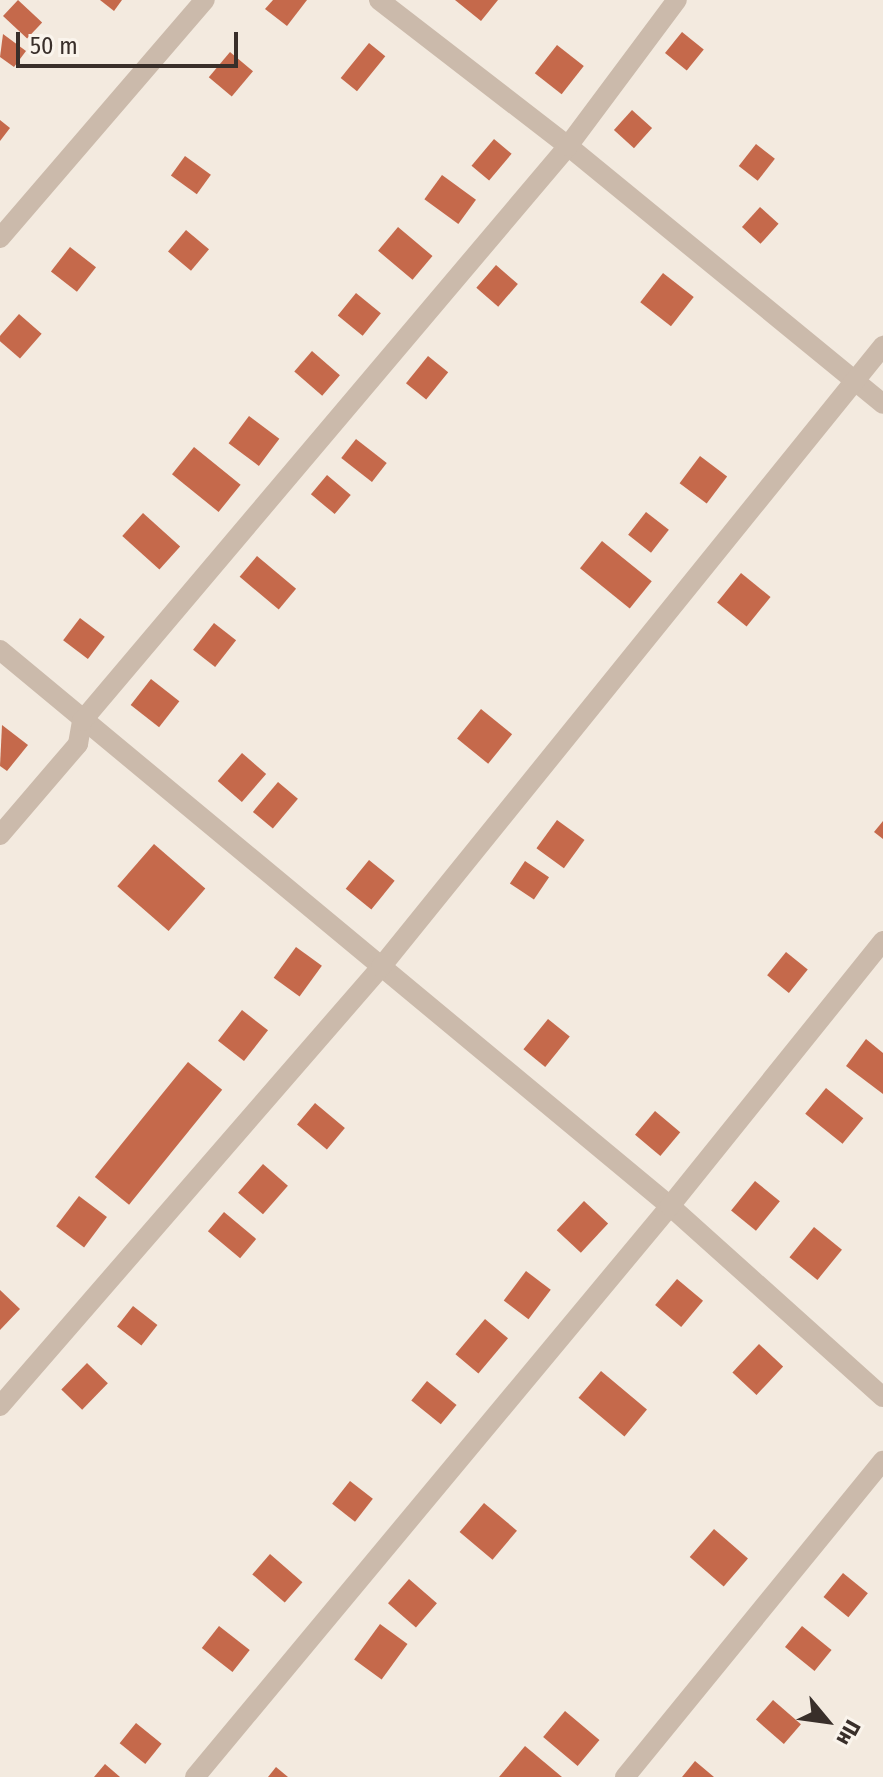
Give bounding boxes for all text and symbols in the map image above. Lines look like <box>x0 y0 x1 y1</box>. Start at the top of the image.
scale bar <box>20 16 242 66</box>
text: 50 m <box>30 32 78 60</box>
north arrow <box>787 1681 867 1761</box>
text: Пн <box>831 1715 866 1750</box>

